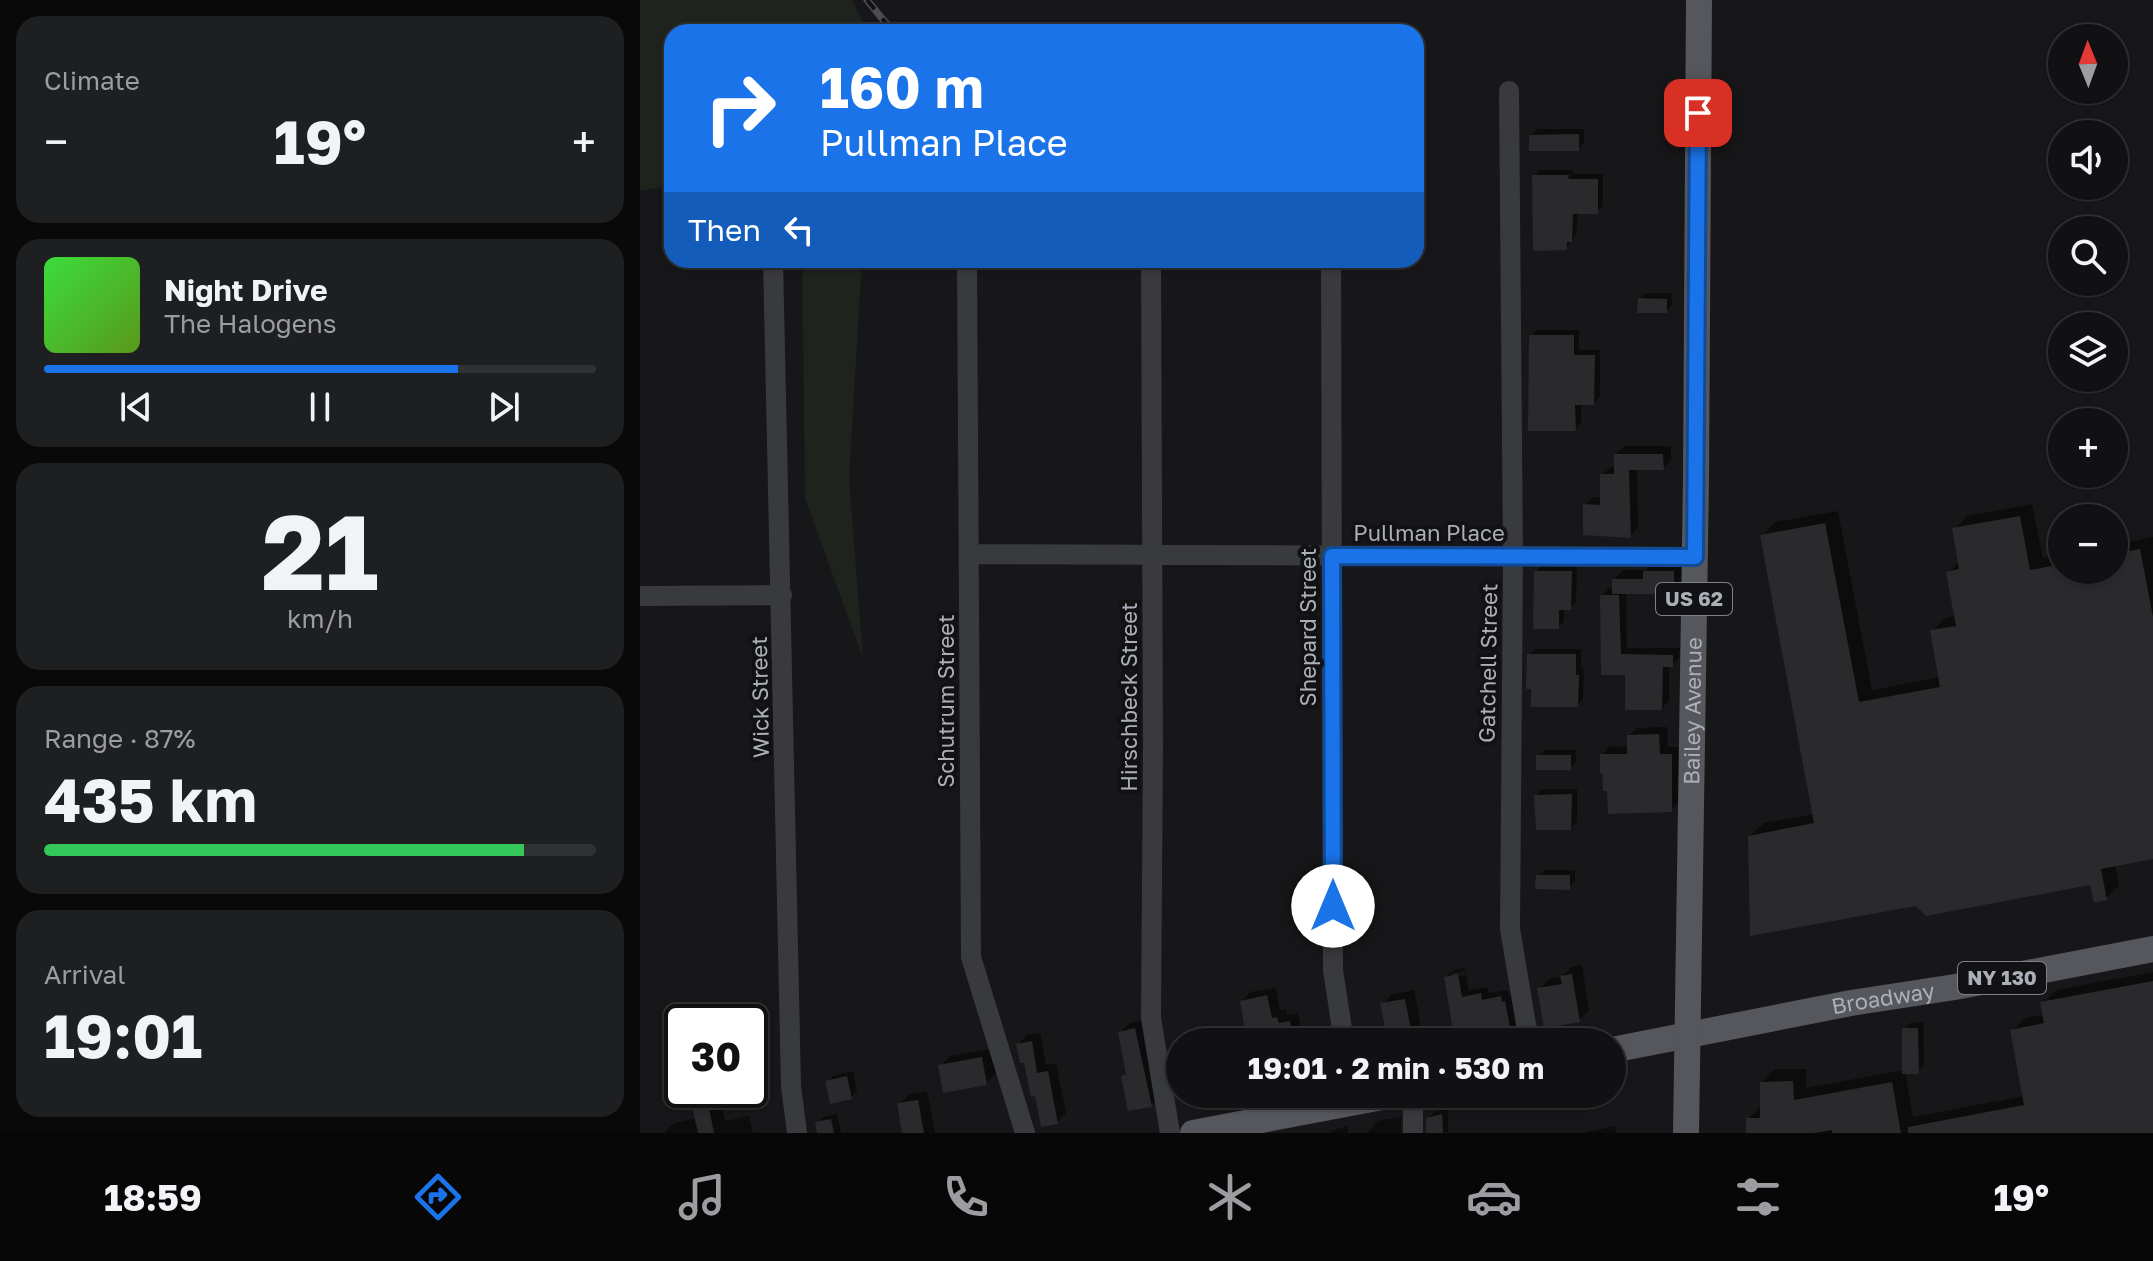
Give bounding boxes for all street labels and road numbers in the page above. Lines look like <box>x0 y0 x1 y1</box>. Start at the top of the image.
street label: Pullman Place <box>1353 519 1505 546</box>
street label: Shepard Street <box>1294 548 1321 706</box>
street label: Gatchell Street <box>1473 583 1502 743</box>
road number: US 62 <box>1656 583 1732 615</box>
street label: Hirschbeck Street <box>1115 602 1142 792</box>
street label: Schutrum Street <box>932 614 959 788</box>
street label: Wick Street <box>745 636 774 758</box>
street label: Bailey Avenue <box>1677 637 1707 785</box>
road number: NY 130 <box>1958 962 2046 994</box>
street label: Broadway <box>1829 976 1936 1020</box>

